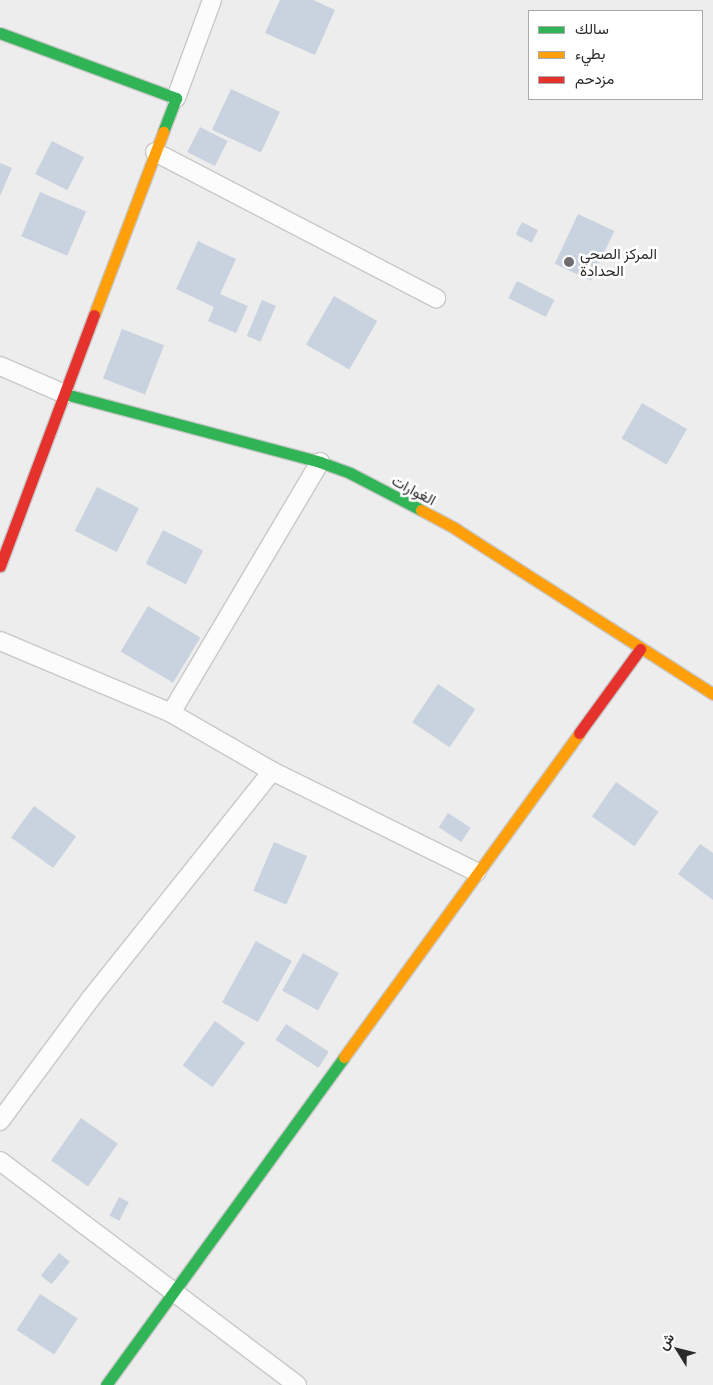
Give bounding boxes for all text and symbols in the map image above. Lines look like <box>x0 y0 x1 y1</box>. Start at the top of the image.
legend <box>528 10 703 100</box>
text: سالك <box>575 18 609 39</box>
text: بطيء <box>575 43 605 64</box>
text: مزدحم <box>575 68 614 89</box>
place label: المركز الصحي الحدادة <box>580 244 657 279</box>
marker: المركز الصحي الحدادة <box>562 255 576 269</box>
street label: الغوارات <box>389 471 439 509</box>
north arrow <box>653 1325 703 1375</box>
text: ش <box>653 1329 678 1353</box>

